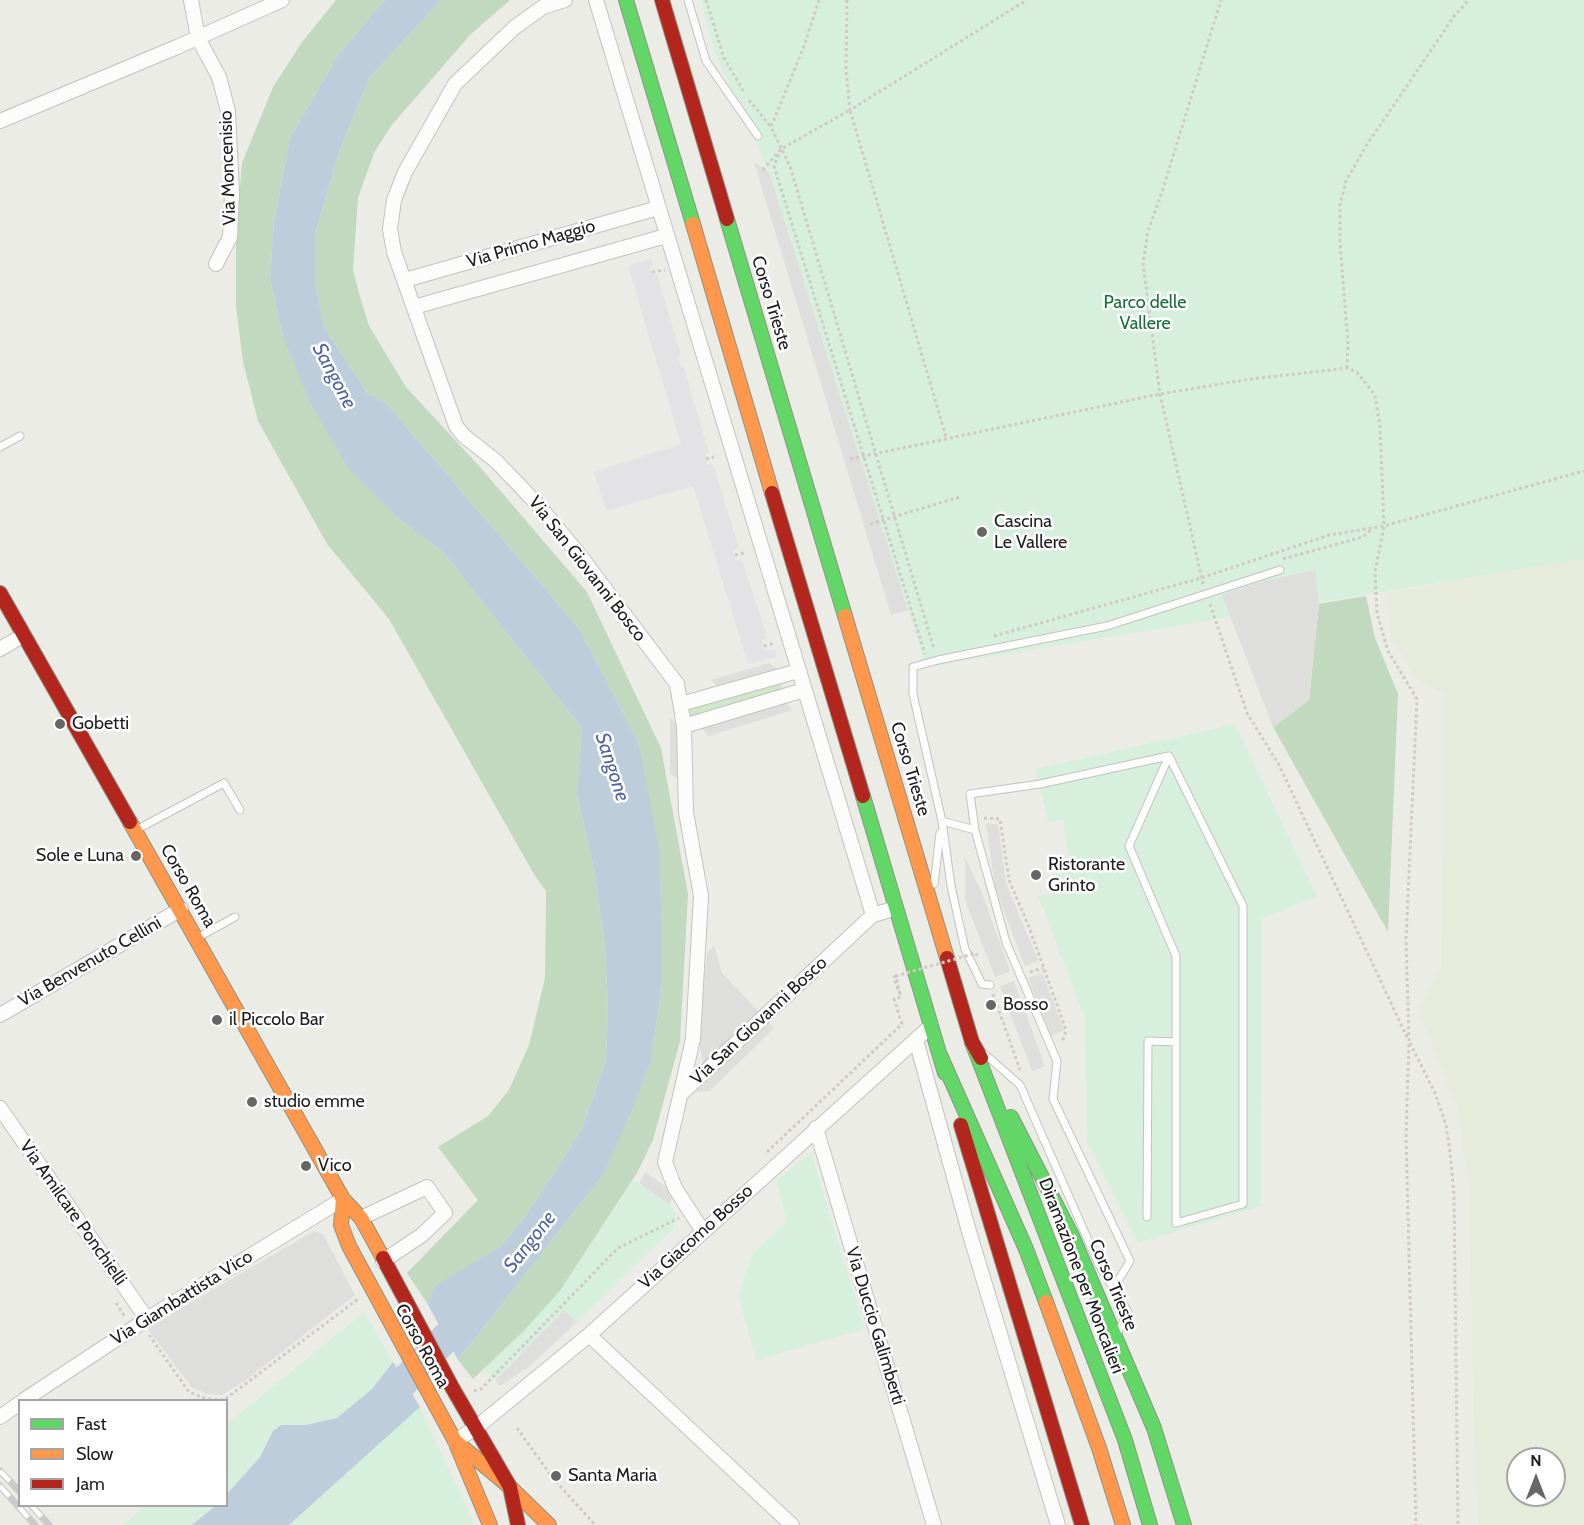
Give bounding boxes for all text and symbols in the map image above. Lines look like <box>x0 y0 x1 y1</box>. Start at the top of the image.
street label: Via Moncenisio <box>215 110 241 226</box>
street label: Via Primo Maggio <box>464 215 598 273</box>
street label: Corso Trieste <box>746 253 796 353</box>
park label: Parco delle Vallere <box>1104 292 1186 334</box>
water label: Sangone <box>307 339 361 413</box>
street label: Via San Giovanni Bosco <box>524 492 650 646</box>
place label: Cascina Le Vallere <box>994 511 1067 554</box>
marker: Cascina Le Vallere <box>975 525 989 539</box>
place label: Gobetti <box>72 713 129 735</box>
marker: Gobetti <box>53 717 67 731</box>
street label: Corso Trieste <box>885 719 935 819</box>
water label: Sangone <box>590 730 634 804</box>
street label: Corso Roma <box>155 840 221 932</box>
place label: Sole e Luna <box>36 845 124 867</box>
marker: Sole e Luna <box>129 849 143 863</box>
place label: Ristorante Grinto <box>1048 854 1125 896</box>
marker: Ristorante Grinto <box>1029 868 1043 882</box>
street label: Via Benvenuto Cellini <box>15 912 165 1012</box>
street label: Via San Giovanni Bosco <box>686 952 832 1090</box>
place label: Bosso <box>1003 994 1048 1016</box>
marker: Bosso <box>984 998 998 1012</box>
place label: il Piccolo Bar <box>229 1009 324 1031</box>
marker: il Piccolo Bar <box>210 1013 224 1027</box>
place label: studio emme <box>264 1091 365 1113</box>
marker: studio emme <box>245 1095 259 1109</box>
street label: Via Amilcare Ponchielli <box>15 1136 131 1290</box>
place label: Vico <box>318 1155 352 1177</box>
marker: Vico <box>299 1159 313 1173</box>
street label: Diramazione per Moncalieri <box>1034 1175 1128 1377</box>
street label: Via Giacomo Bosso <box>635 1180 757 1294</box>
water label: Sangone <box>499 1207 561 1277</box>
street label: Corso Trieste <box>1084 1236 1142 1334</box>
street label: Via Duccio Galimberti <box>841 1244 909 1408</box>
street label: Via Giambattista Vico <box>107 1246 257 1350</box>
street label: Corso Roma <box>390 1300 454 1392</box>
legend <box>18 1399 228 1507</box>
text: Fast <box>76 1413 107 1435</box>
text: Slow <box>76 1443 113 1465</box>
north arrow <box>1506 1447 1566 1507</box>
text: N <box>1530 1451 1542 1470</box>
place label: Santa Maria <box>568 1465 657 1487</box>
marker: Santa Maria <box>549 1469 563 1483</box>
text: Jam <box>76 1473 105 1495</box>

